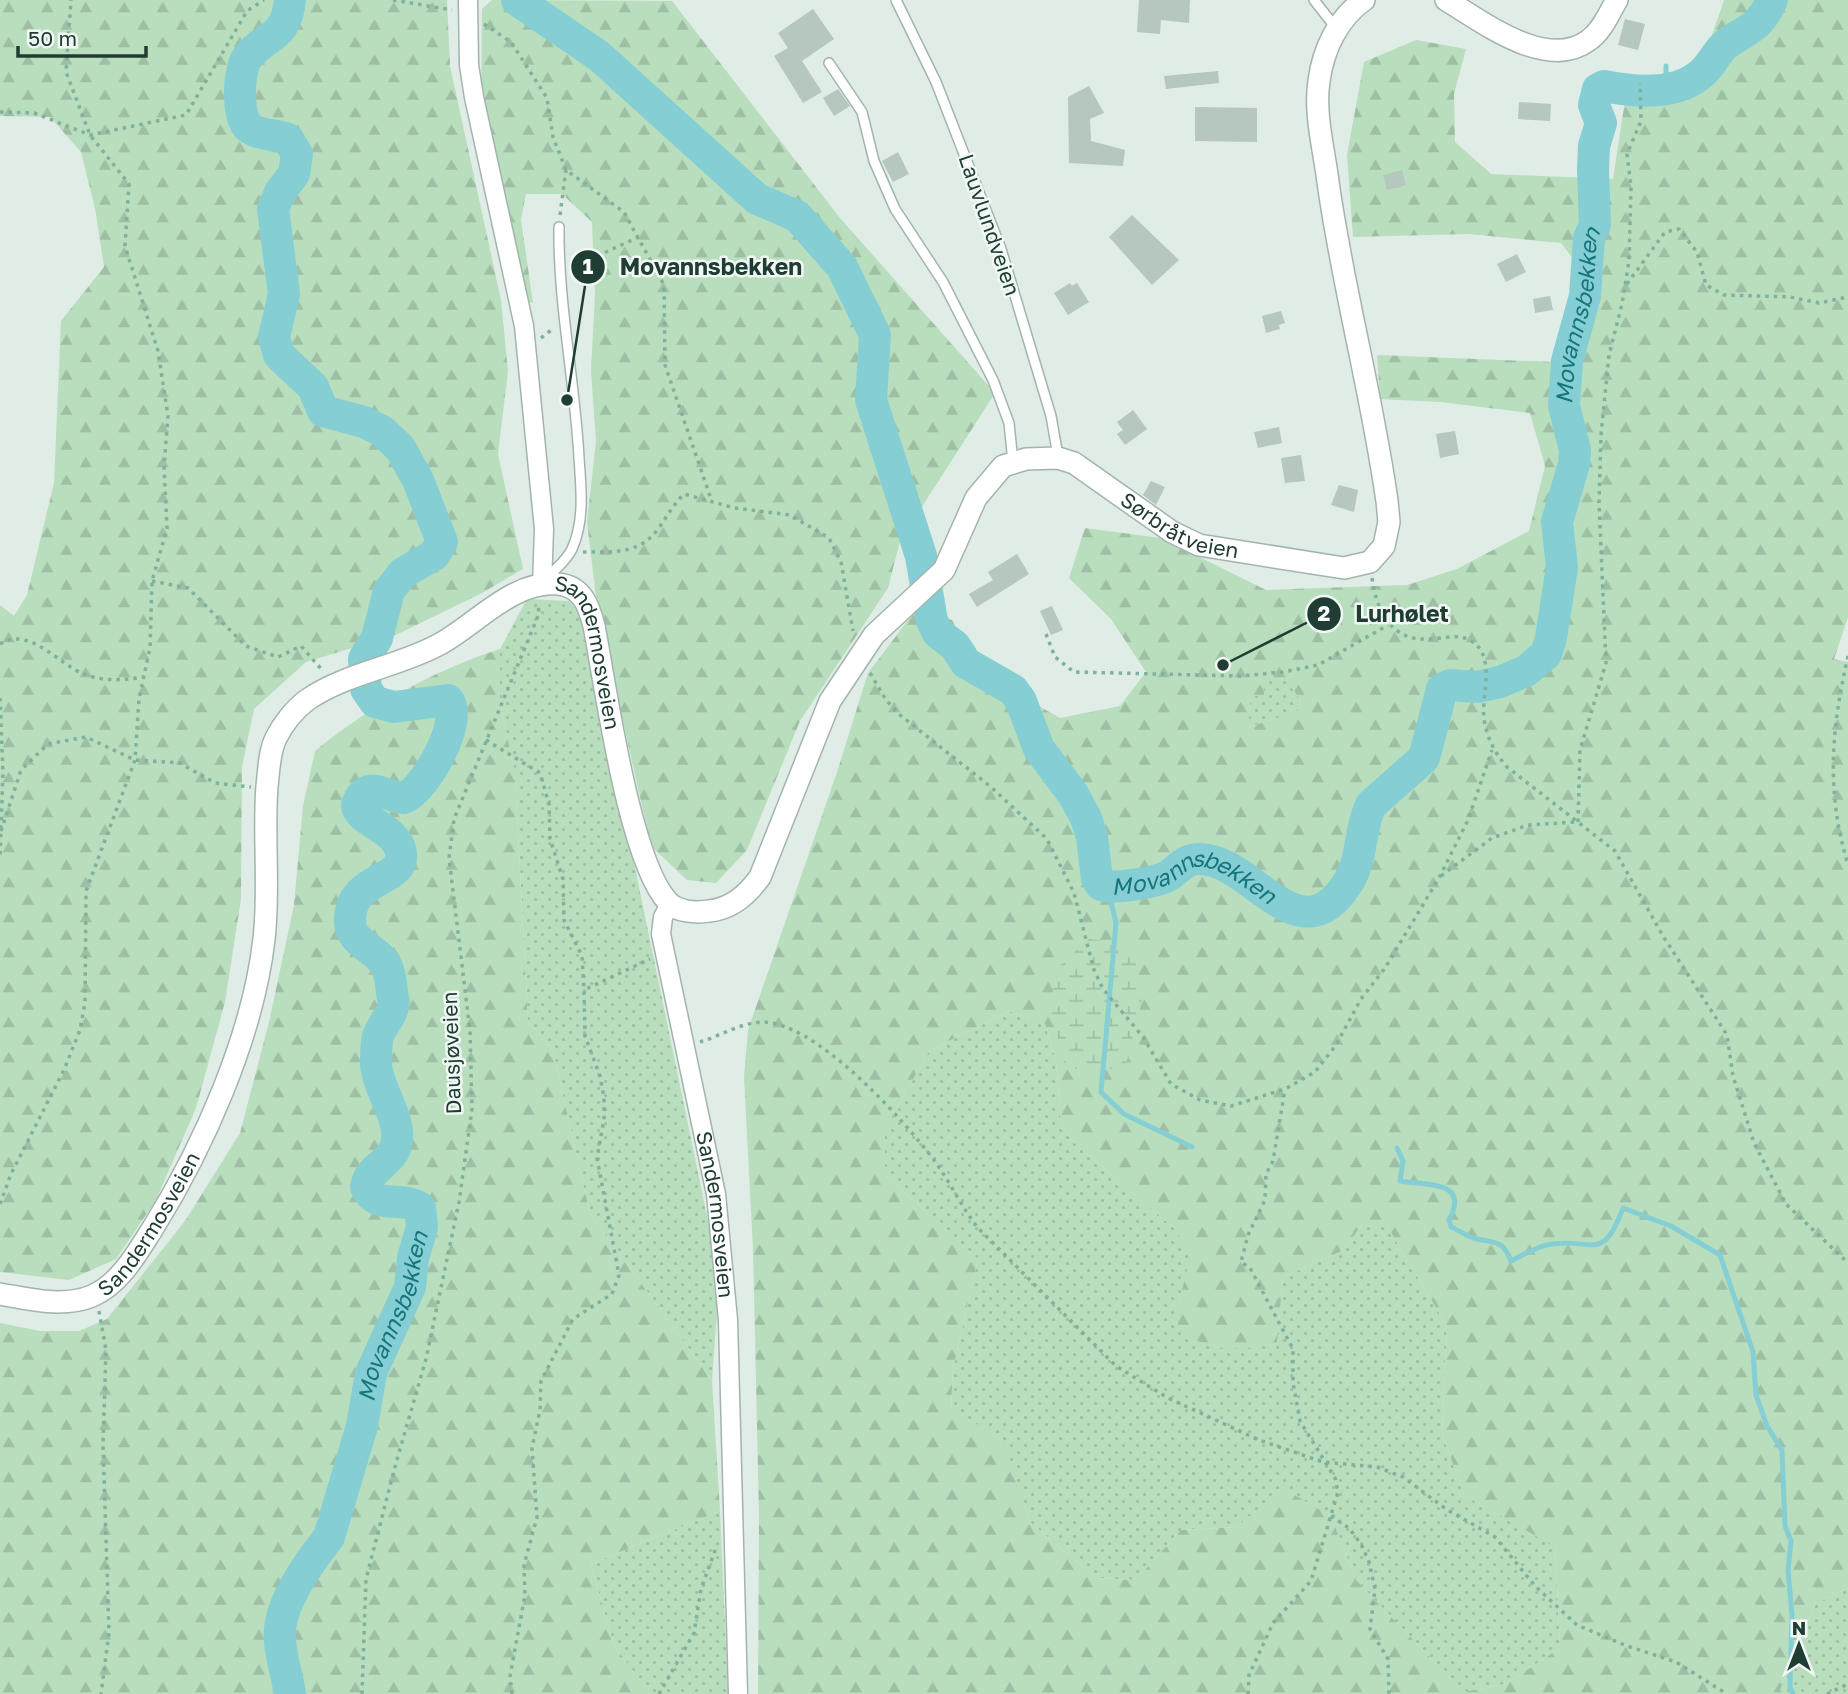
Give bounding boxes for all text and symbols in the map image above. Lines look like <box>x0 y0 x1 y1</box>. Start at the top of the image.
scale bar <box>18 14 145 58</box>
text: 50 m <box>28 25 77 51</box>
street label: Lauvlundveien <box>954 150 1026 299</box>
water label: Movannsbekken <box>1549 221 1606 405</box>
callout: Movannsbekken <box>570 245 816 289</box>
text: Movannsbekken <box>620 252 802 280</box>
text: 1 <box>583 253 594 279</box>
street label: Sørbråtveien <box>1116 486 1241 563</box>
street label: Sandermosveien <box>553 570 626 732</box>
callout: Lurhølet <box>1307 592 1463 636</box>
text: Lurhølet <box>1355 599 1449 627</box>
text: 2 <box>1318 600 1331 626</box>
water label: Movannsbekken <box>1110 844 1283 910</box>
street label: Dausjøveien <box>436 991 466 1115</box>
street label: Sandermosveien <box>691 1129 740 1299</box>
street label: Sandermosveien <box>92 1147 205 1301</box>
water label: Movannsbekken <box>351 1227 433 1403</box>
north arrow <box>1764 1610 1834 1680</box>
text: N <box>1792 1616 1806 1639</box>

